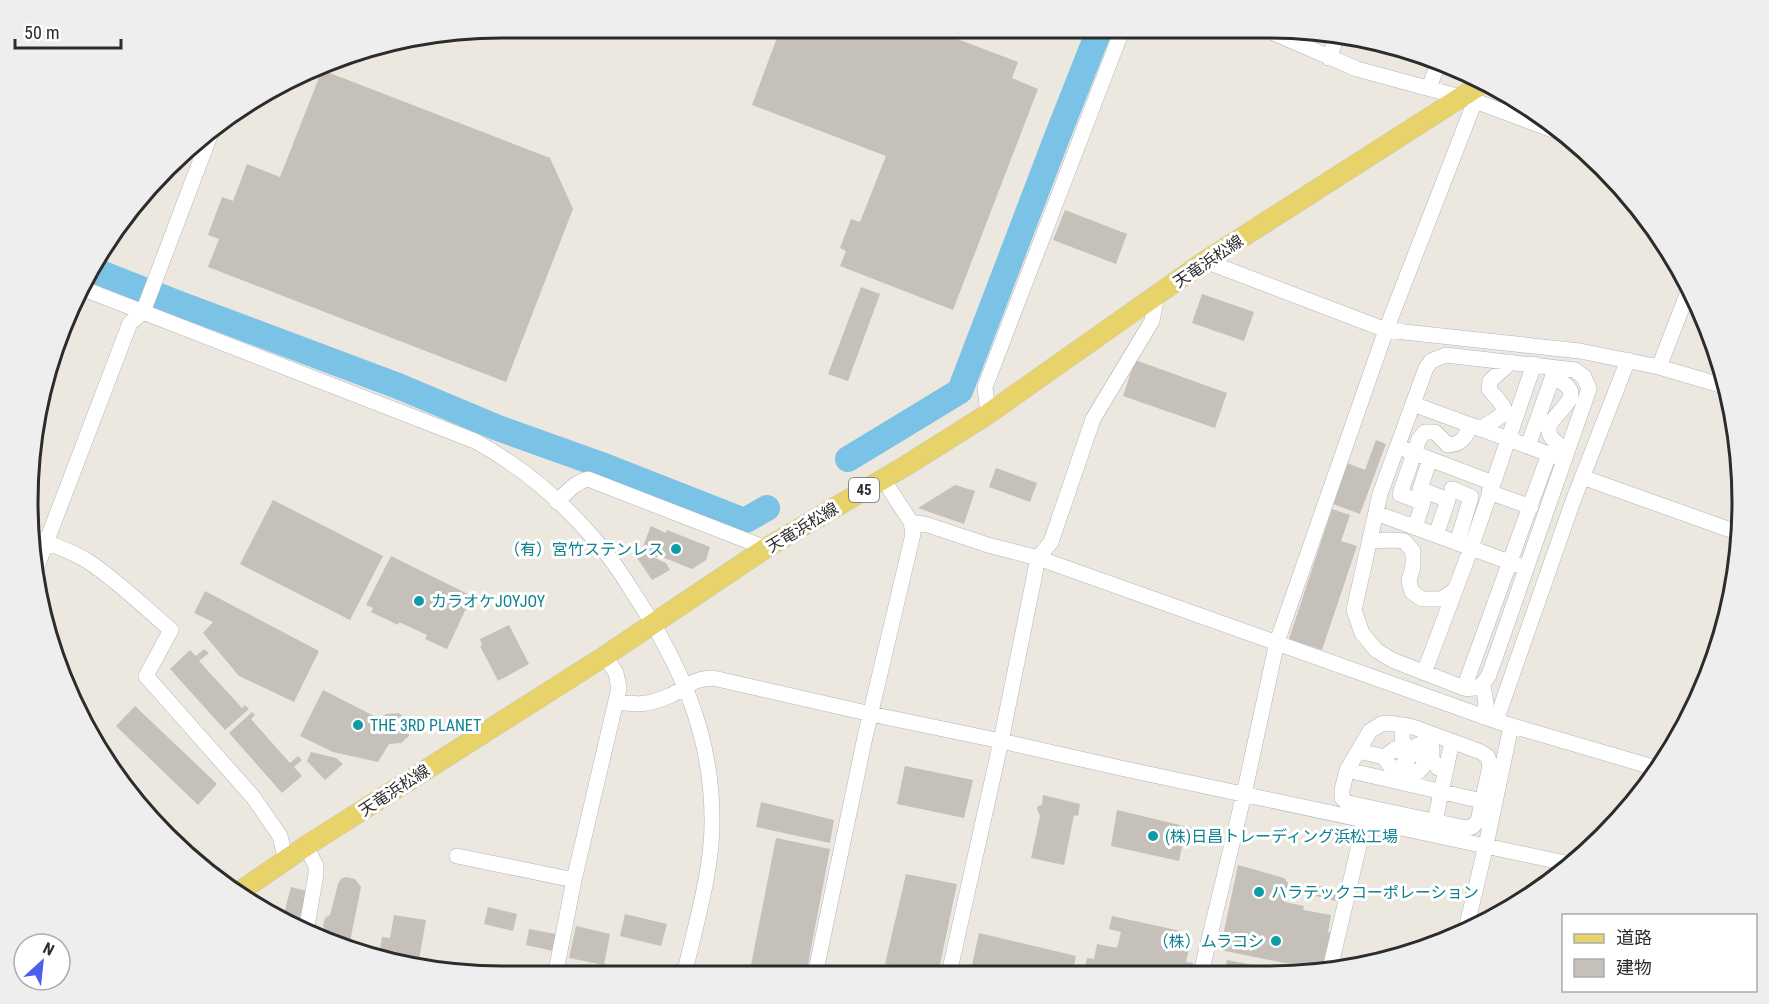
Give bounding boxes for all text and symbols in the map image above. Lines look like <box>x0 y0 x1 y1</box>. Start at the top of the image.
scale bar <box>15 12 122 50</box>
text: 50 m <box>24 22 59 43</box>
street label: 天竜浜松線 <box>1170 231 1247 292</box>
road number: 45 <box>849 478 879 502</box>
street label: 天竜浜松線 <box>763 499 841 556</box>
place label: （有）宮竹ステンレス <box>504 540 664 559</box>
marker: （有）宮竹ステンレス <box>669 542 683 556</box>
place label: カラオケJOYJOY <box>431 592 546 611</box>
marker: カラオケJOYJOY <box>412 594 426 608</box>
place label: THE 3RD PLANET <box>370 716 481 735</box>
marker: THE 3RD PLANET <box>351 718 365 732</box>
street label: 天竜浜松線 <box>356 761 433 820</box>
place label: (株)日昌トレーディング浜松工場 <box>1165 827 1398 846</box>
marker: (株)日昌トレーディング浜松工場 <box>1146 829 1160 843</box>
place label: ハラテックコーポレーション <box>1271 883 1479 902</box>
marker: ハラテックコーポレーション <box>1252 885 1266 899</box>
legend <box>1562 914 1757 992</box>
text: 道路 <box>1616 927 1652 948</box>
north arrow <box>12 932 72 992</box>
place label: （株）ムラコシ <box>1153 932 1264 951</box>
marker: （株）ムラコシ <box>1269 934 1283 948</box>
text: N <box>40 938 57 960</box>
text: 建物 <box>1616 957 1652 978</box>

